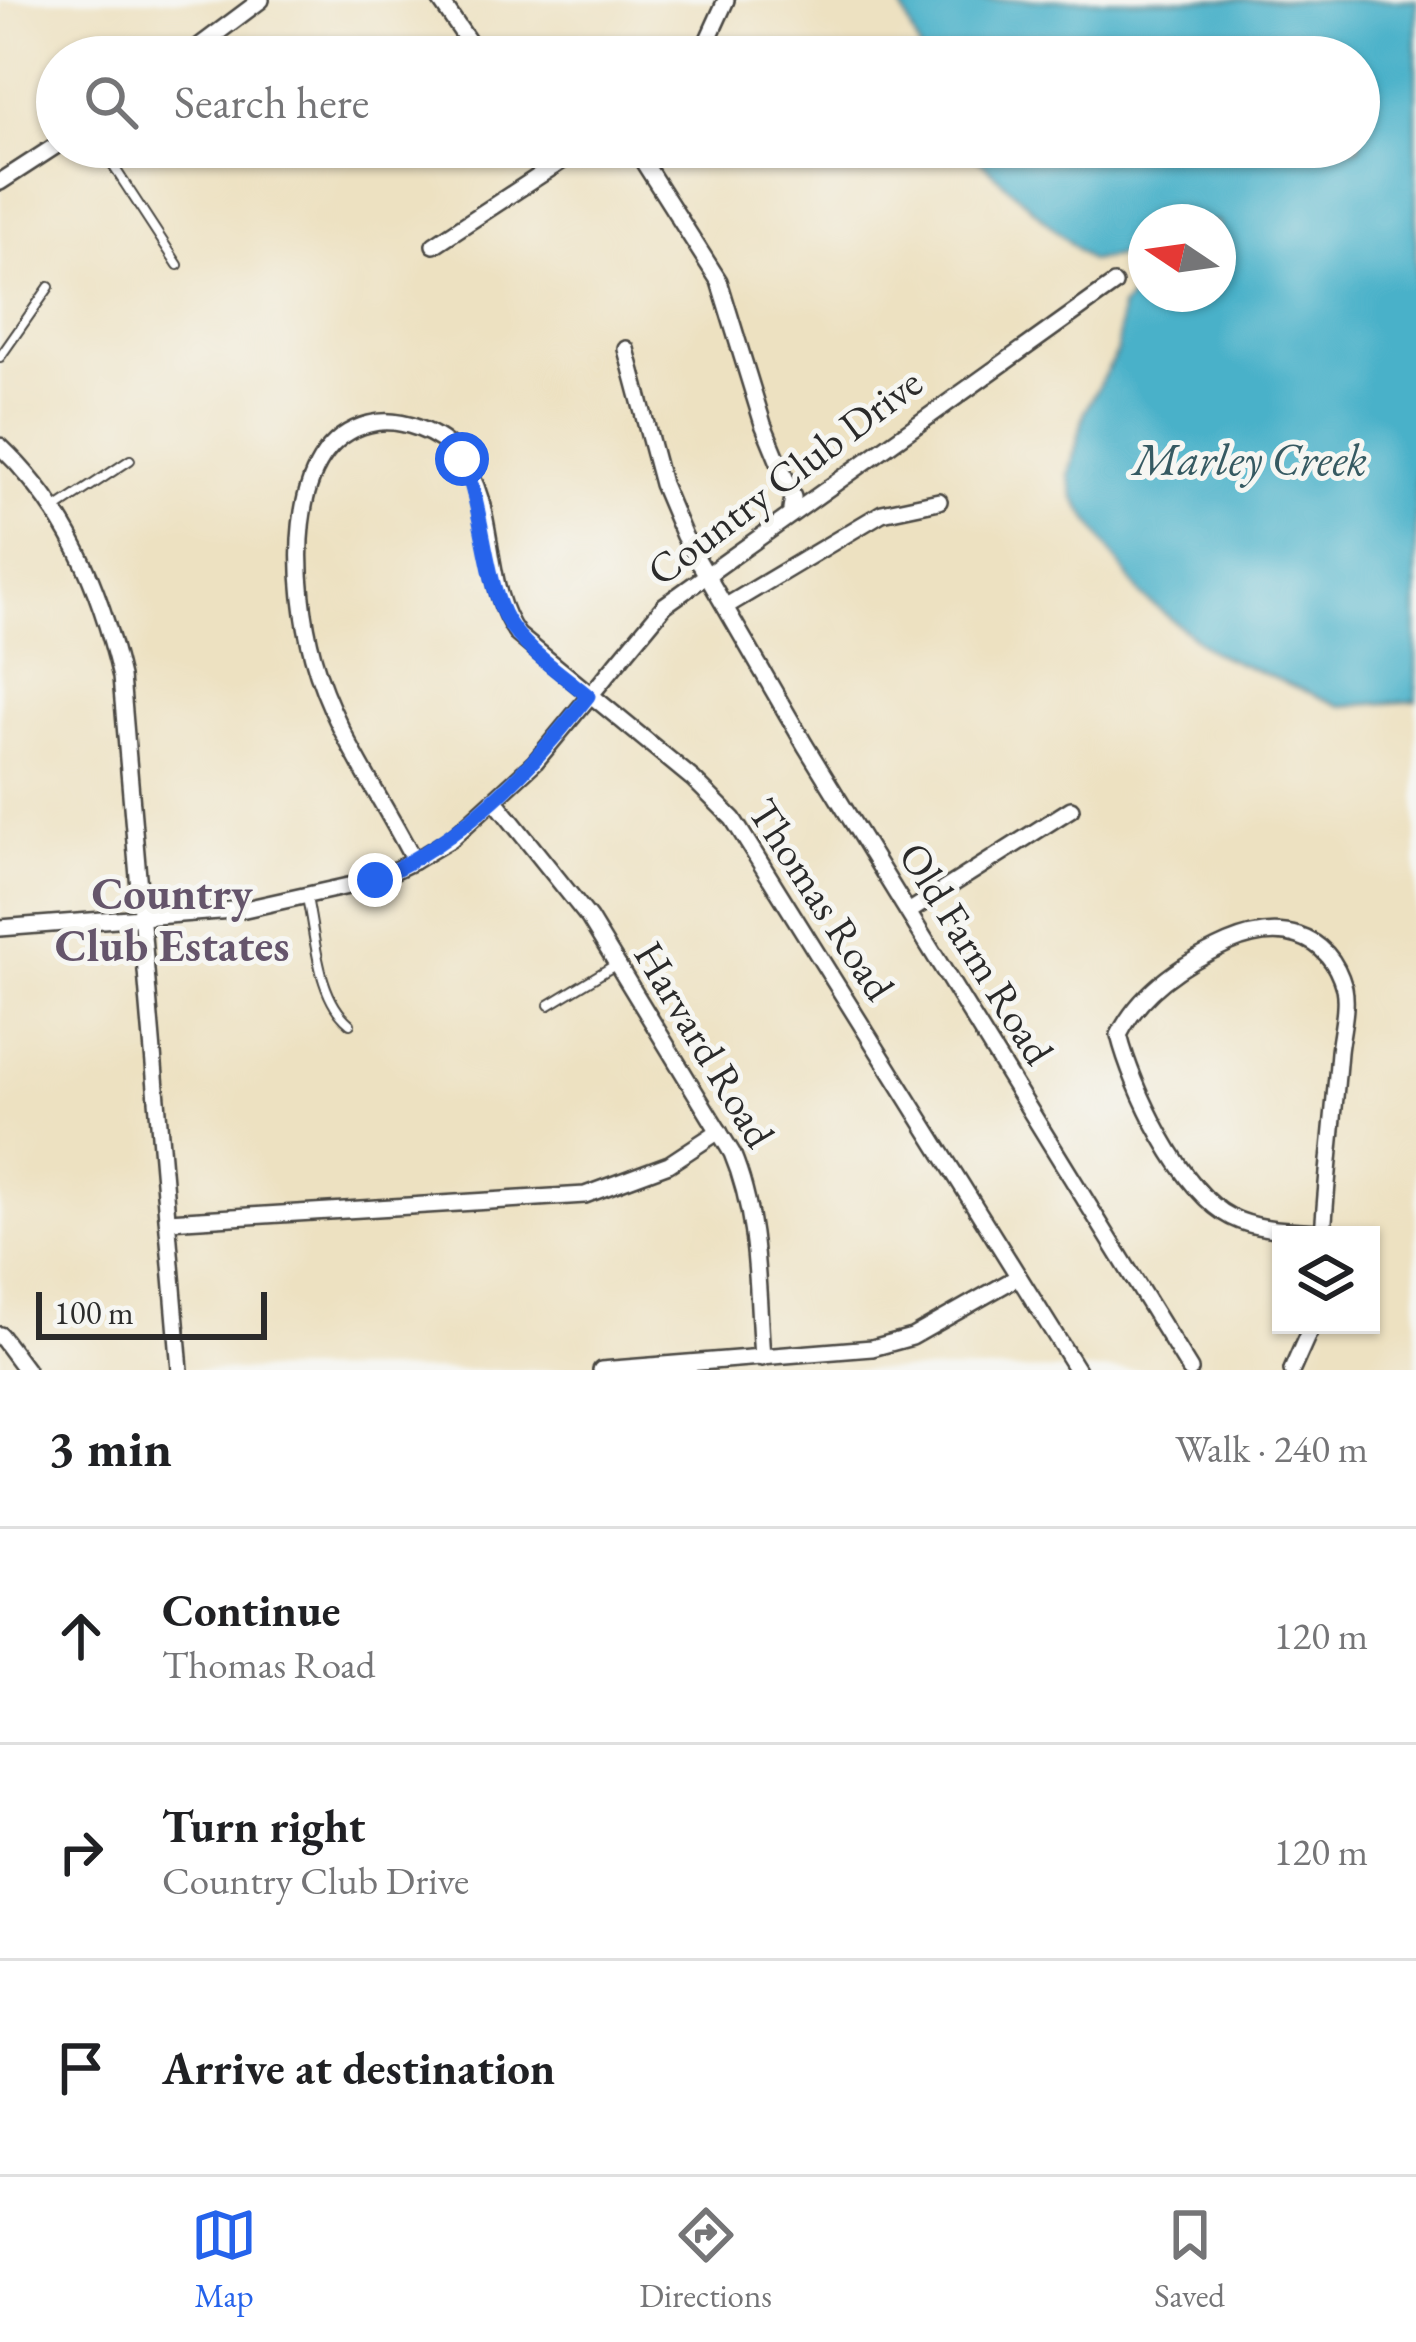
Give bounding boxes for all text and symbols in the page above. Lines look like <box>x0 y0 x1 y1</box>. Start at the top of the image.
search box <box>36 36 1380 168</box>
icon: search <box>78 69 144 135</box>
text: Search here <box>174 73 369 131</box>
north arrow <box>1128 204 1236 312</box>
street label: Country Club Drive <box>636 355 933 598</box>
water label: Marley Creek <box>1130 430 1367 488</box>
route start <box>435 432 489 486</box>
street label: Thomas Road <box>736 788 908 1011</box>
street label: Old Farm Road <box>887 832 1067 1075</box>
route end <box>348 853 402 907</box>
district label: Country Club Estates <box>55 864 289 974</box>
street label: Harvard Road <box>622 931 788 1158</box>
map controls <box>1272 1226 1380 1334</box>
button: layers <box>1272 1226 1380 1334</box>
scale bar <box>36 1286 267 1339</box>
text: 100 m <box>54 1291 134 1334</box>
text: 3 min <box>48 1415 172 1481</box>
text: Walk · 240 m <box>1175 1423 1368 1474</box>
text: Continue <box>162 1581 340 1639</box>
icon: ahead <box>48 1603 114 1669</box>
text: 120 m <box>1274 1610 1368 1661</box>
text: Thomas Road <box>162 1639 375 1690</box>
text: Turn right <box>162 1797 365 1855</box>
icon: right <box>48 1819 114 1885</box>
text: 120 m <box>1274 1826 1368 1877</box>
text: Country Club Drive <box>162 1855 469 1906</box>
icon: arrive <box>48 2035 114 2101</box>
text: Arrive at destination <box>162 2039 555 2097</box>
tab: Map <box>191 2202 257 2317</box>
tab: Directions <box>639 2202 772 2317</box>
tab: Saved <box>1154 2202 1225 2317</box>

